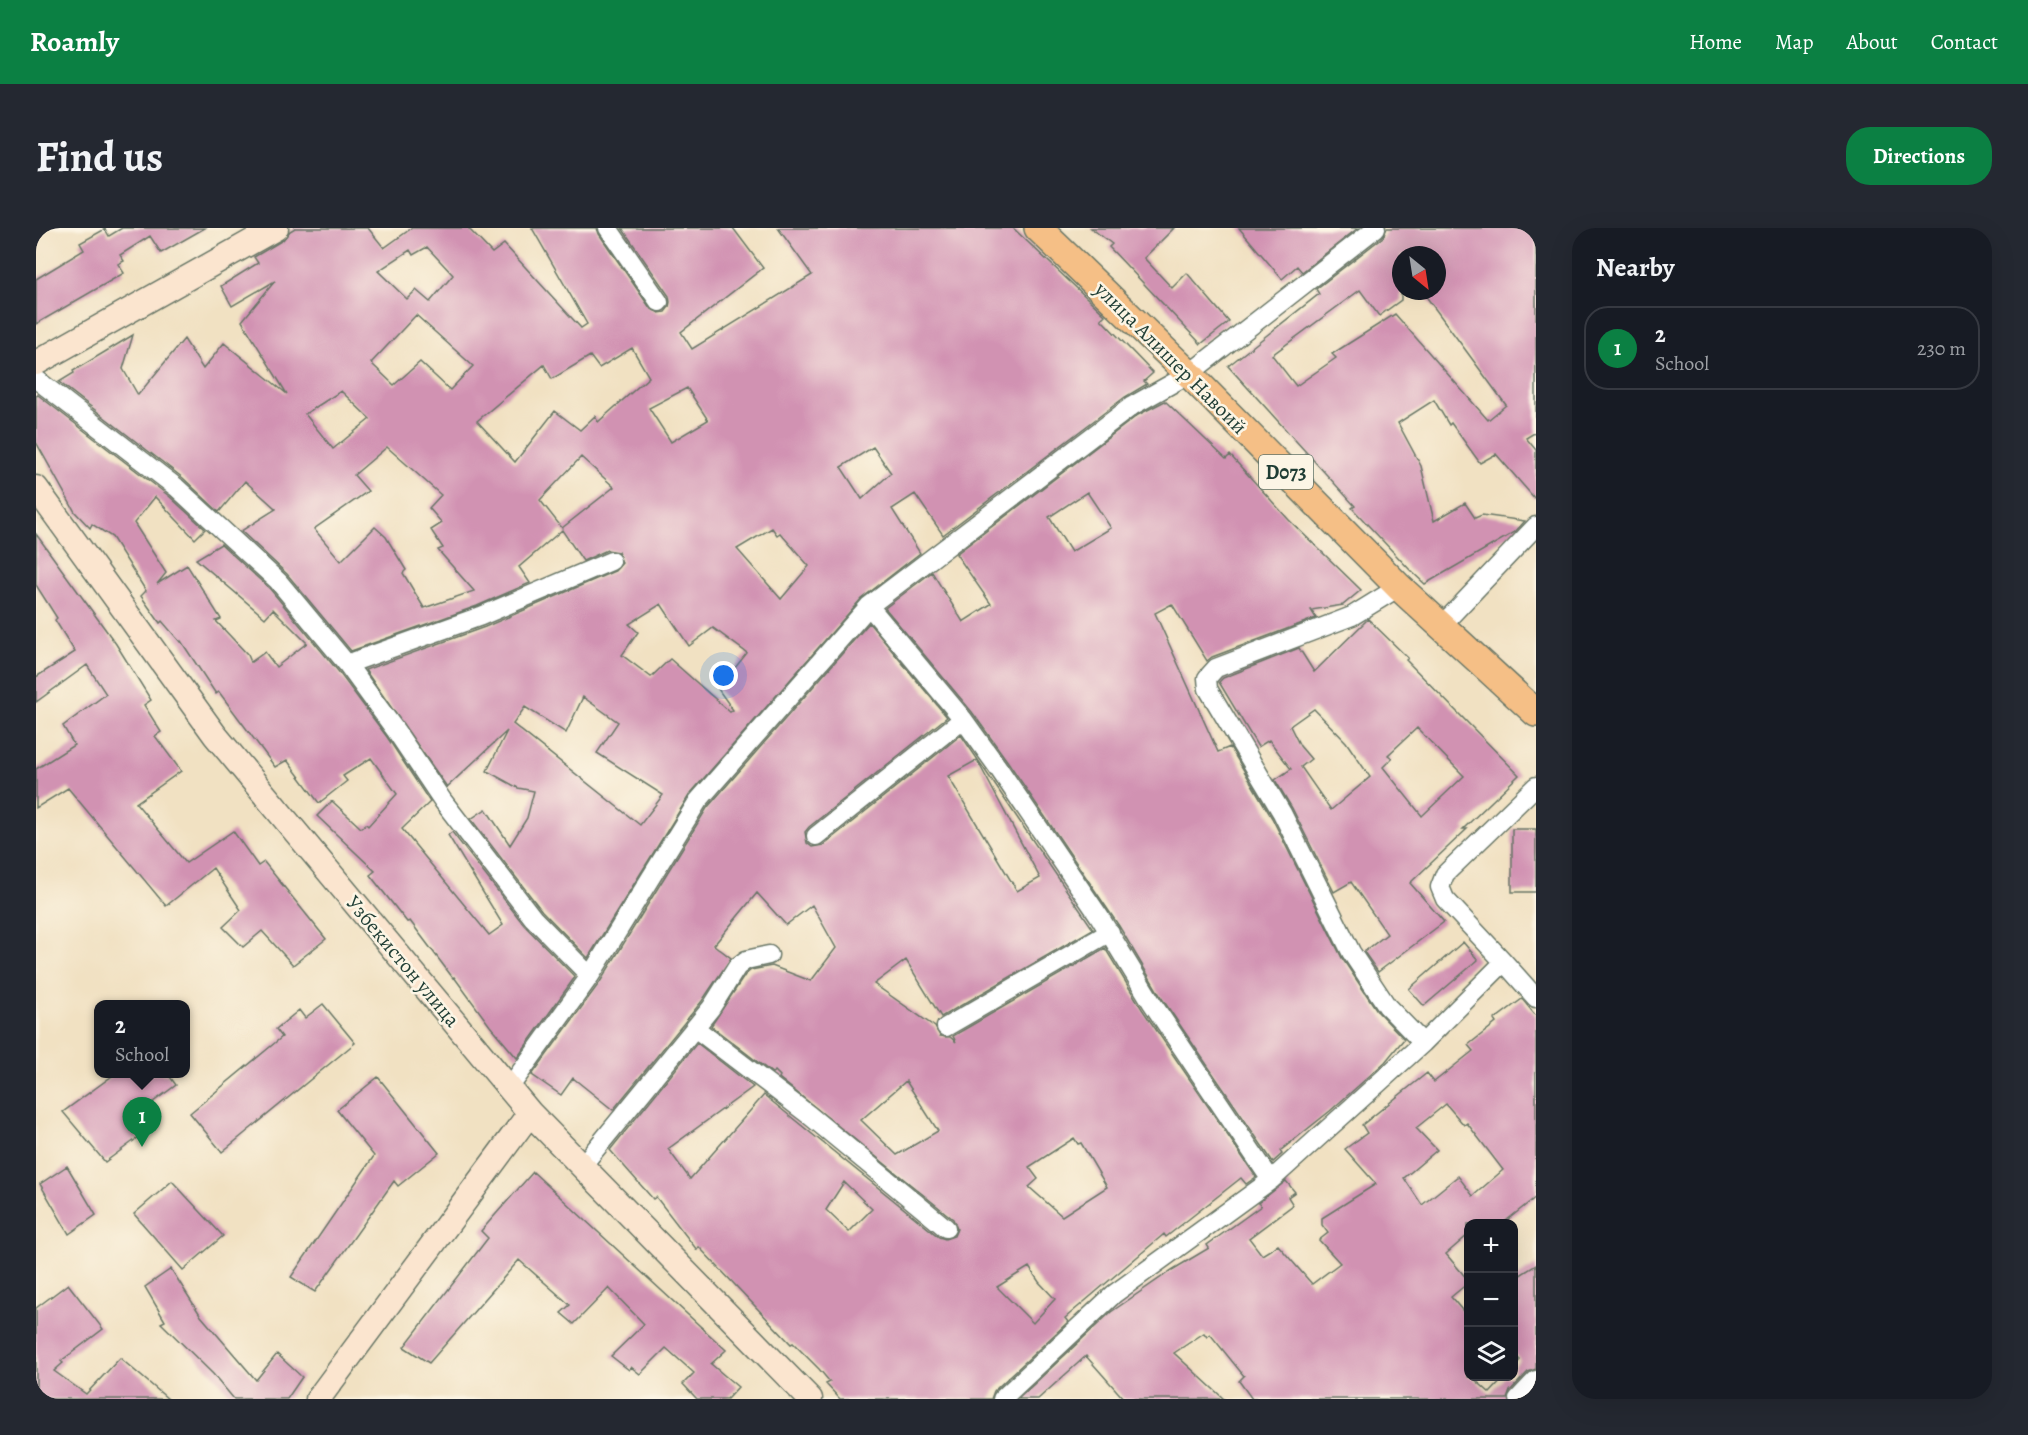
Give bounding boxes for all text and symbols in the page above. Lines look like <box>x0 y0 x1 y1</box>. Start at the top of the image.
text: Roamly <box>30 23 119 61</box>
text: Home <box>1689 28 1742 56</box>
text: Map <box>1775 28 1813 56</box>
text: About <box>1846 28 1898 56</box>
text: Contact <box>1931 28 1998 56</box>
button: Directions <box>1846 127 1992 185</box>
text: Find us <box>36 128 163 185</box>
north arrow <box>1392 246 1446 300</box>
text: Nearby <box>1596 250 1675 285</box>
street label: улица Алишер Навоий <box>1088 275 1253 440</box>
text: 2 <box>1655 320 1666 350</box>
text: 1 <box>1614 335 1621 362</box>
text: 230 m <box>1917 335 1966 362</box>
text: School <box>1655 350 1709 377</box>
road number: D073 <box>1259 455 1313 489</box>
your location <box>709 661 738 690</box>
street label: Узбекистон улица <box>340 889 467 1033</box>
popup <box>94 1000 190 1078</box>
text: 2 <box>115 1011 126 1041</box>
text: School <box>115 1041 169 1068</box>
pin: 1 <box>122 1098 162 1147</box>
map controls <box>1464 1219 1518 1381</box>
button: + <box>1464 1219 1518 1273</box>
button: − <box>1464 1273 1518 1327</box>
button: layers <box>1464 1327 1518 1381</box>

